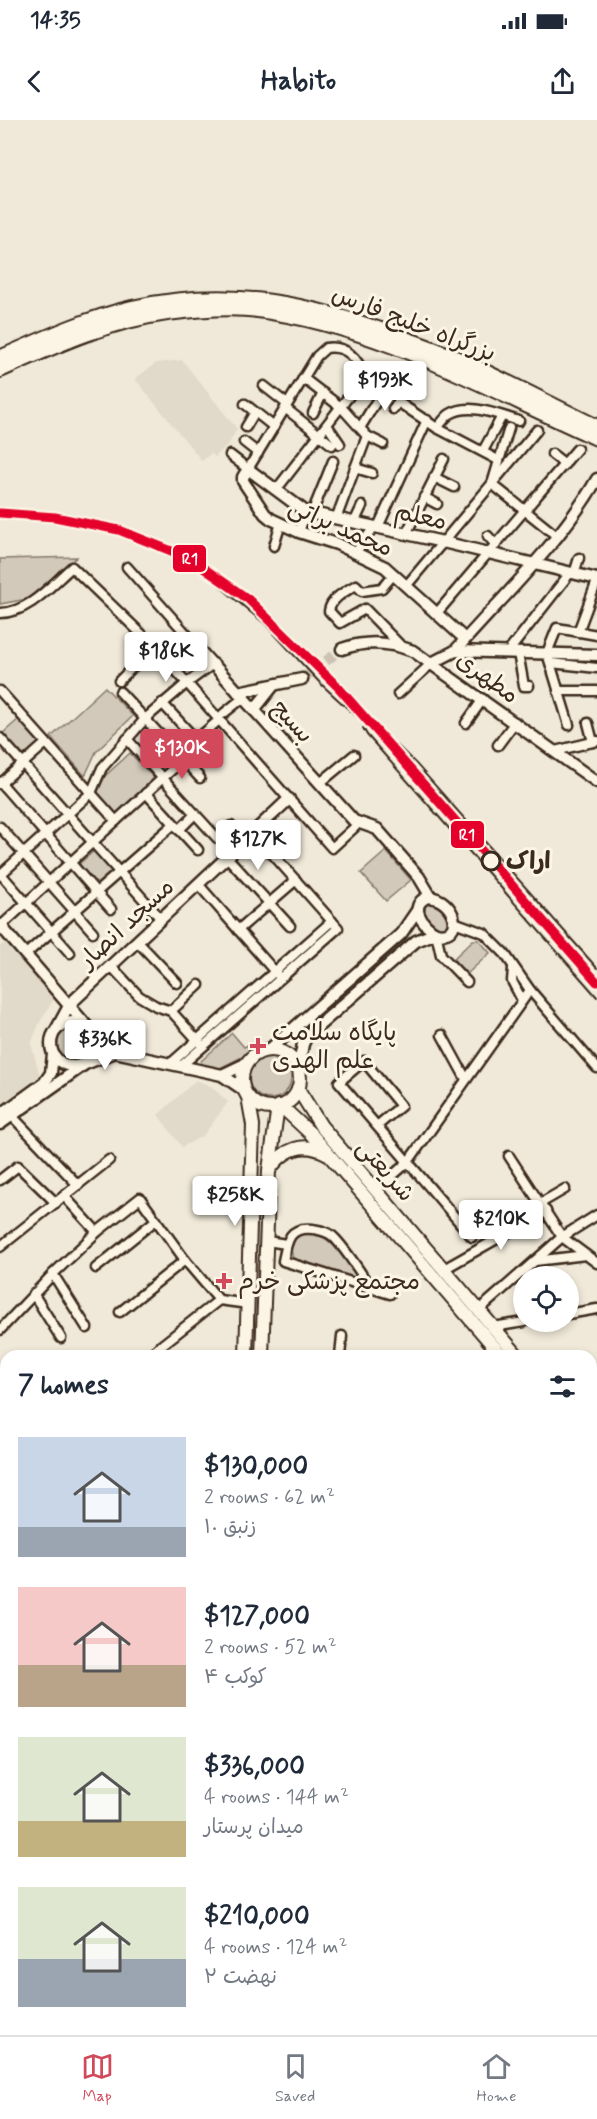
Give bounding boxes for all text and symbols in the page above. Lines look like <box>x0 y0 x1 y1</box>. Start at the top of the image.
text: 14:35 <box>30 7 81 35</box>
text: Habito <box>261 64 336 99</box>
icon: back <box>18 65 51 98</box>
icon: share <box>546 65 579 98</box>
street label: بزرگراه خلیج فارس <box>327 279 500 370</box>
pin: $193K <box>343 361 427 412</box>
text: $193K <box>358 367 412 394</box>
street label: محمد براتی <box>283 492 397 565</box>
street label: معلم <box>391 496 450 539</box>
line badge: R1 <box>172 544 207 573</box>
text: R1 <box>182 549 198 570</box>
pin: $186K <box>124 632 208 683</box>
text: $186K <box>138 638 194 665</box>
street label: مطهری <box>450 645 525 711</box>
street label: بسیج <box>264 693 320 751</box>
pin: $130K <box>140 729 224 780</box>
text: $130K <box>154 735 210 762</box>
pin: $127K <box>216 820 300 871</box>
line badge: R1 <box>450 820 485 849</box>
text: R1 <box>459 825 475 846</box>
text: $127K <box>230 826 286 853</box>
place label: اراک <box>506 847 551 878</box>
marker: اراک <box>481 851 501 871</box>
street label: مسجد انصار <box>71 872 181 978</box>
place label: پایگاه سلامت علم الهدی <box>272 1018 397 1078</box>
pin: $336K <box>63 1020 147 1071</box>
text: $336K <box>79 1026 131 1053</box>
marker: پایگاه سلامت علم الهدی <box>249 1037 267 1055</box>
street label: شریعتی <box>349 1133 421 1209</box>
pin: $258K <box>193 1176 277 1227</box>
text: $258K <box>206 1182 264 1209</box>
pin: $210K <box>459 1200 543 1251</box>
text: $210K <box>473 1206 529 1233</box>
map controls <box>513 1266 579 1332</box>
button: locate <box>513 1266 579 1332</box>
place label: مجتمع پزشکی خرم <box>238 1267 420 1299</box>
marker: مجتمع پزشکی خرم <box>215 1272 233 1290</box>
text: 7 homes <box>18 1369 109 1403</box>
icon: filters <box>546 1370 579 1403</box>
text: $130,000 <box>204 1450 308 1484</box>
icon: home <box>66 1461 138 1533</box>
text: 2 rooms · 62 m² <box>204 1484 335 1511</box>
text: زنبق ۱۰ <box>204 1514 256 1541</box>
text: $127,000 <box>204 1600 310 1634</box>
icon: home <box>66 1611 138 1683</box>
text: 2 rooms · 52 m² <box>204 1634 337 1661</box>
text: کوکب ۴ <box>204 1664 267 1691</box>
text: $336,000 <box>204 1750 305 1784</box>
icon: home <box>66 1761 138 1833</box>
text: 4 rooms · 144 m² <box>204 1784 349 1811</box>
text: میدان پرستار <box>204 1814 304 1841</box>
text: $210,000 <box>204 1900 310 1934</box>
icon: home <box>66 1911 138 1983</box>
text: 4 rooms · 124 m² <box>204 1934 347 1961</box>
text: نهضت ۲ <box>204 1964 277 1991</box>
tab: Map <box>81 2050 114 2107</box>
tab: Saved <box>275 2050 315 2107</box>
tab: Home <box>477 2050 516 2107</box>

